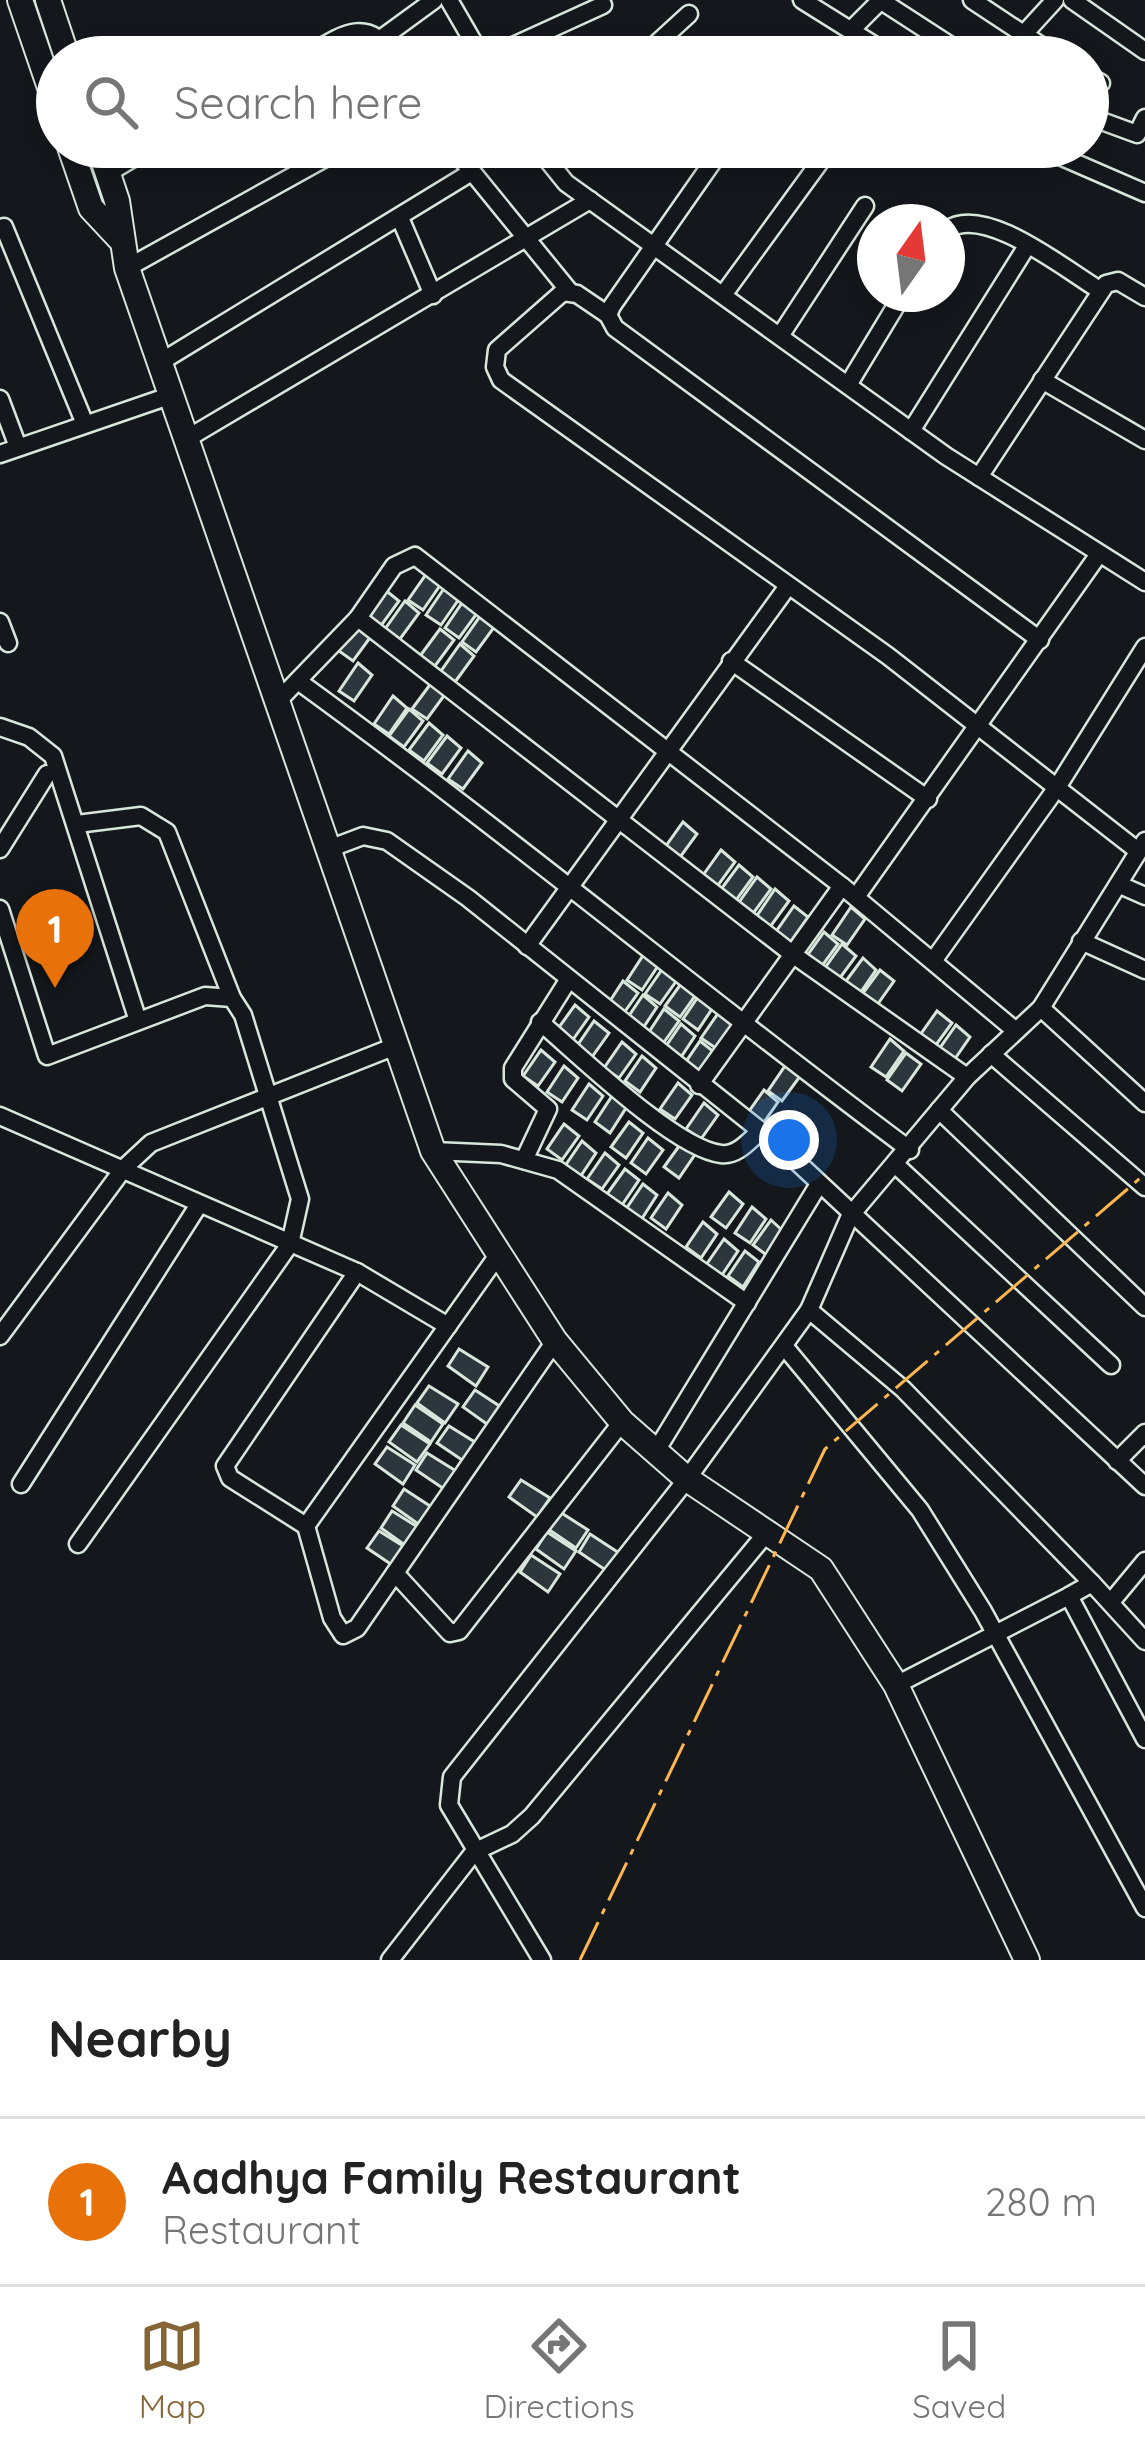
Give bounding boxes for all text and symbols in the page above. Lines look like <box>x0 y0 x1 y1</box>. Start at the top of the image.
search box <box>36 36 1109 168</box>
icon: search <box>78 69 144 135</box>
text: Search here <box>174 74 422 130</box>
north arrow <box>857 204 965 312</box>
pin: 1 <box>16 889 94 988</box>
your location <box>759 1110 819 1170</box>
text: Nearby <box>48 2006 232 2070</box>
text: Aadhya Family Restaurant <box>162 2149 741 2205</box>
text: 1 <box>79 2177 95 2226</box>
text: 280 m <box>985 2177 1097 2226</box>
text: Restaurant <box>162 2205 361 2254</box>
tab: Map <box>139 2313 206 2426</box>
tab: Directions <box>483 2313 635 2426</box>
tab: Saved <box>912 2313 1006 2426</box>

